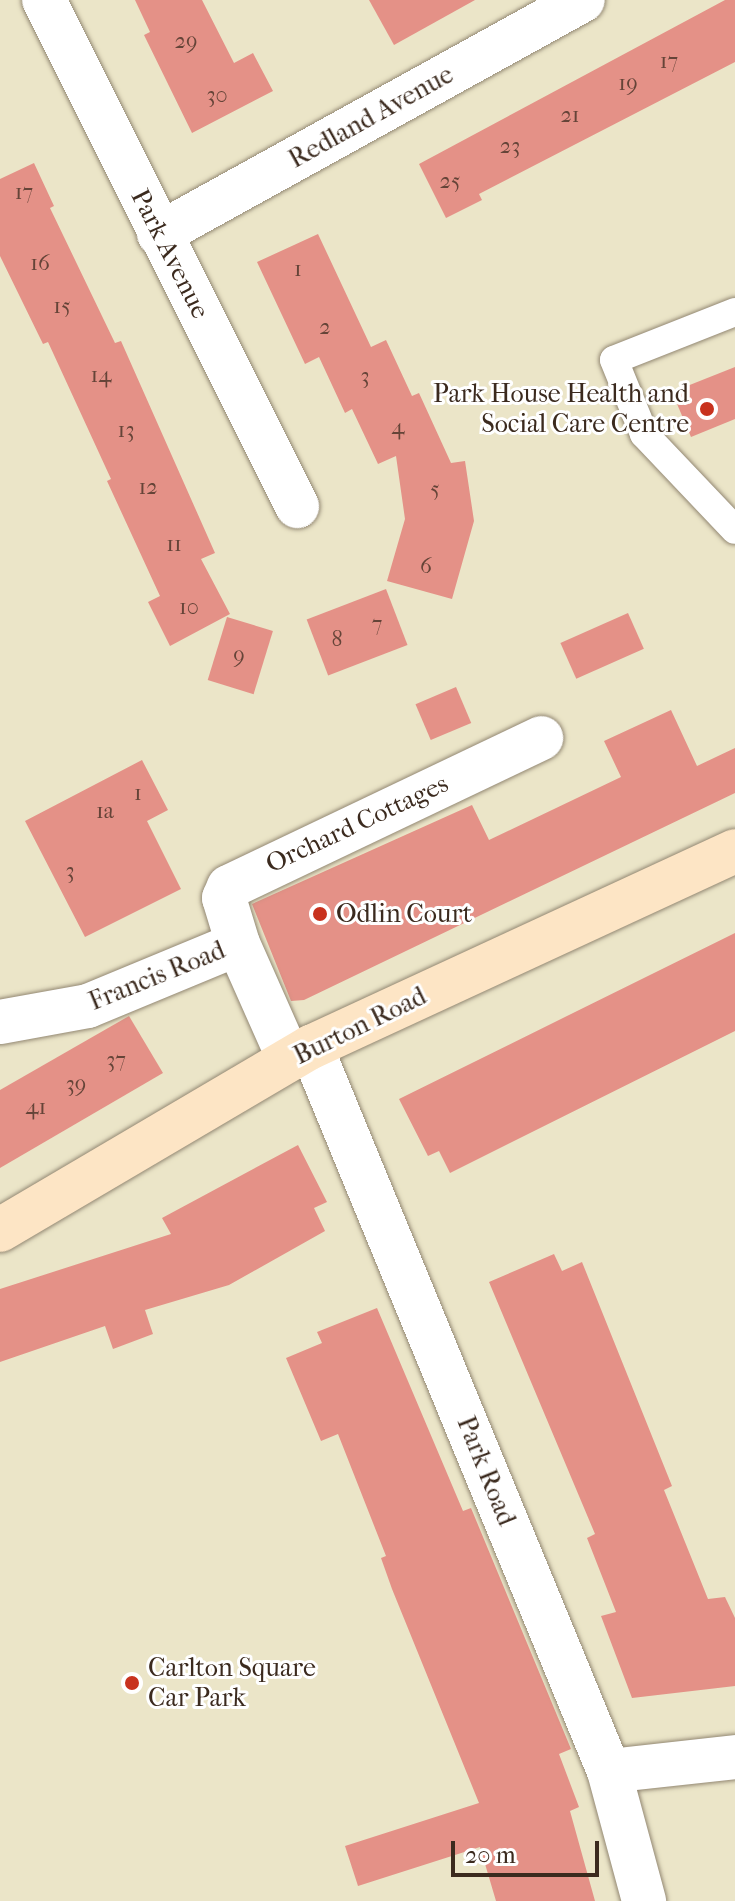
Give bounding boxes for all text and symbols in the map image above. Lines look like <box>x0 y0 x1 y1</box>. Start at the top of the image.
house number: 29 <box>175 29 197 55</box>
house number: 17 <box>660 49 678 75</box>
street label: Redland Avenue <box>283 59 459 175</box>
house number: 19 <box>618 71 638 97</box>
house number: 30 <box>206 83 228 109</box>
house number: 21 <box>560 103 580 129</box>
house number: 23 <box>500 134 520 160</box>
house number: 25 <box>440 169 460 195</box>
house number: 17 <box>15 180 33 206</box>
street label: Park Avenue <box>124 184 216 324</box>
house number: 16 <box>30 251 50 277</box>
house number: 1 <box>294 257 302 283</box>
house number: 15 <box>53 294 71 320</box>
house number: 2 <box>319 315 331 341</box>
house number: 14 <box>91 363 111 389</box>
house number: 3 <box>360 364 370 390</box>
place label: Park House Health and Social Care Centre <box>433 378 689 440</box>
marker: Park House Health and Social Care Centre <box>696 398 718 420</box>
house number: 4 <box>392 415 404 441</box>
house number: 13 <box>118 418 134 444</box>
house number: 12 <box>138 475 158 501</box>
house number: 5 <box>430 477 440 503</box>
house number: 11 <box>166 532 182 558</box>
house number: 6 <box>420 554 432 580</box>
house number: 10 <box>179 595 199 621</box>
house number: 7 <box>372 612 382 638</box>
house number: 8 <box>331 627 343 653</box>
house number: 9 <box>233 643 245 669</box>
street label: Orchard Cottages <box>261 768 453 880</box>
house number: 1 <box>134 781 142 807</box>
house number: 1a <box>96 799 114 825</box>
house number: 3 <box>65 859 75 885</box>
place label: Odlin Court <box>336 898 472 930</box>
marker: Odlin Court <box>311 905 329 923</box>
street label: Francis Road <box>84 935 230 1017</box>
street label: Burton Road <box>289 980 431 1072</box>
house number: 37 <box>106 1048 126 1074</box>
house number: 39 <box>66 1072 86 1098</box>
house number: 41 <box>26 1095 46 1121</box>
street label: Park Road <box>450 1412 522 1530</box>
place label: Carlton Square Car Park <box>148 1652 316 1714</box>
marker: Carlton Square Car Park <box>123 1674 141 1692</box>
scale bar <box>455 1825 603 1875</box>
text: 20 m <box>465 1841 516 1869</box>

